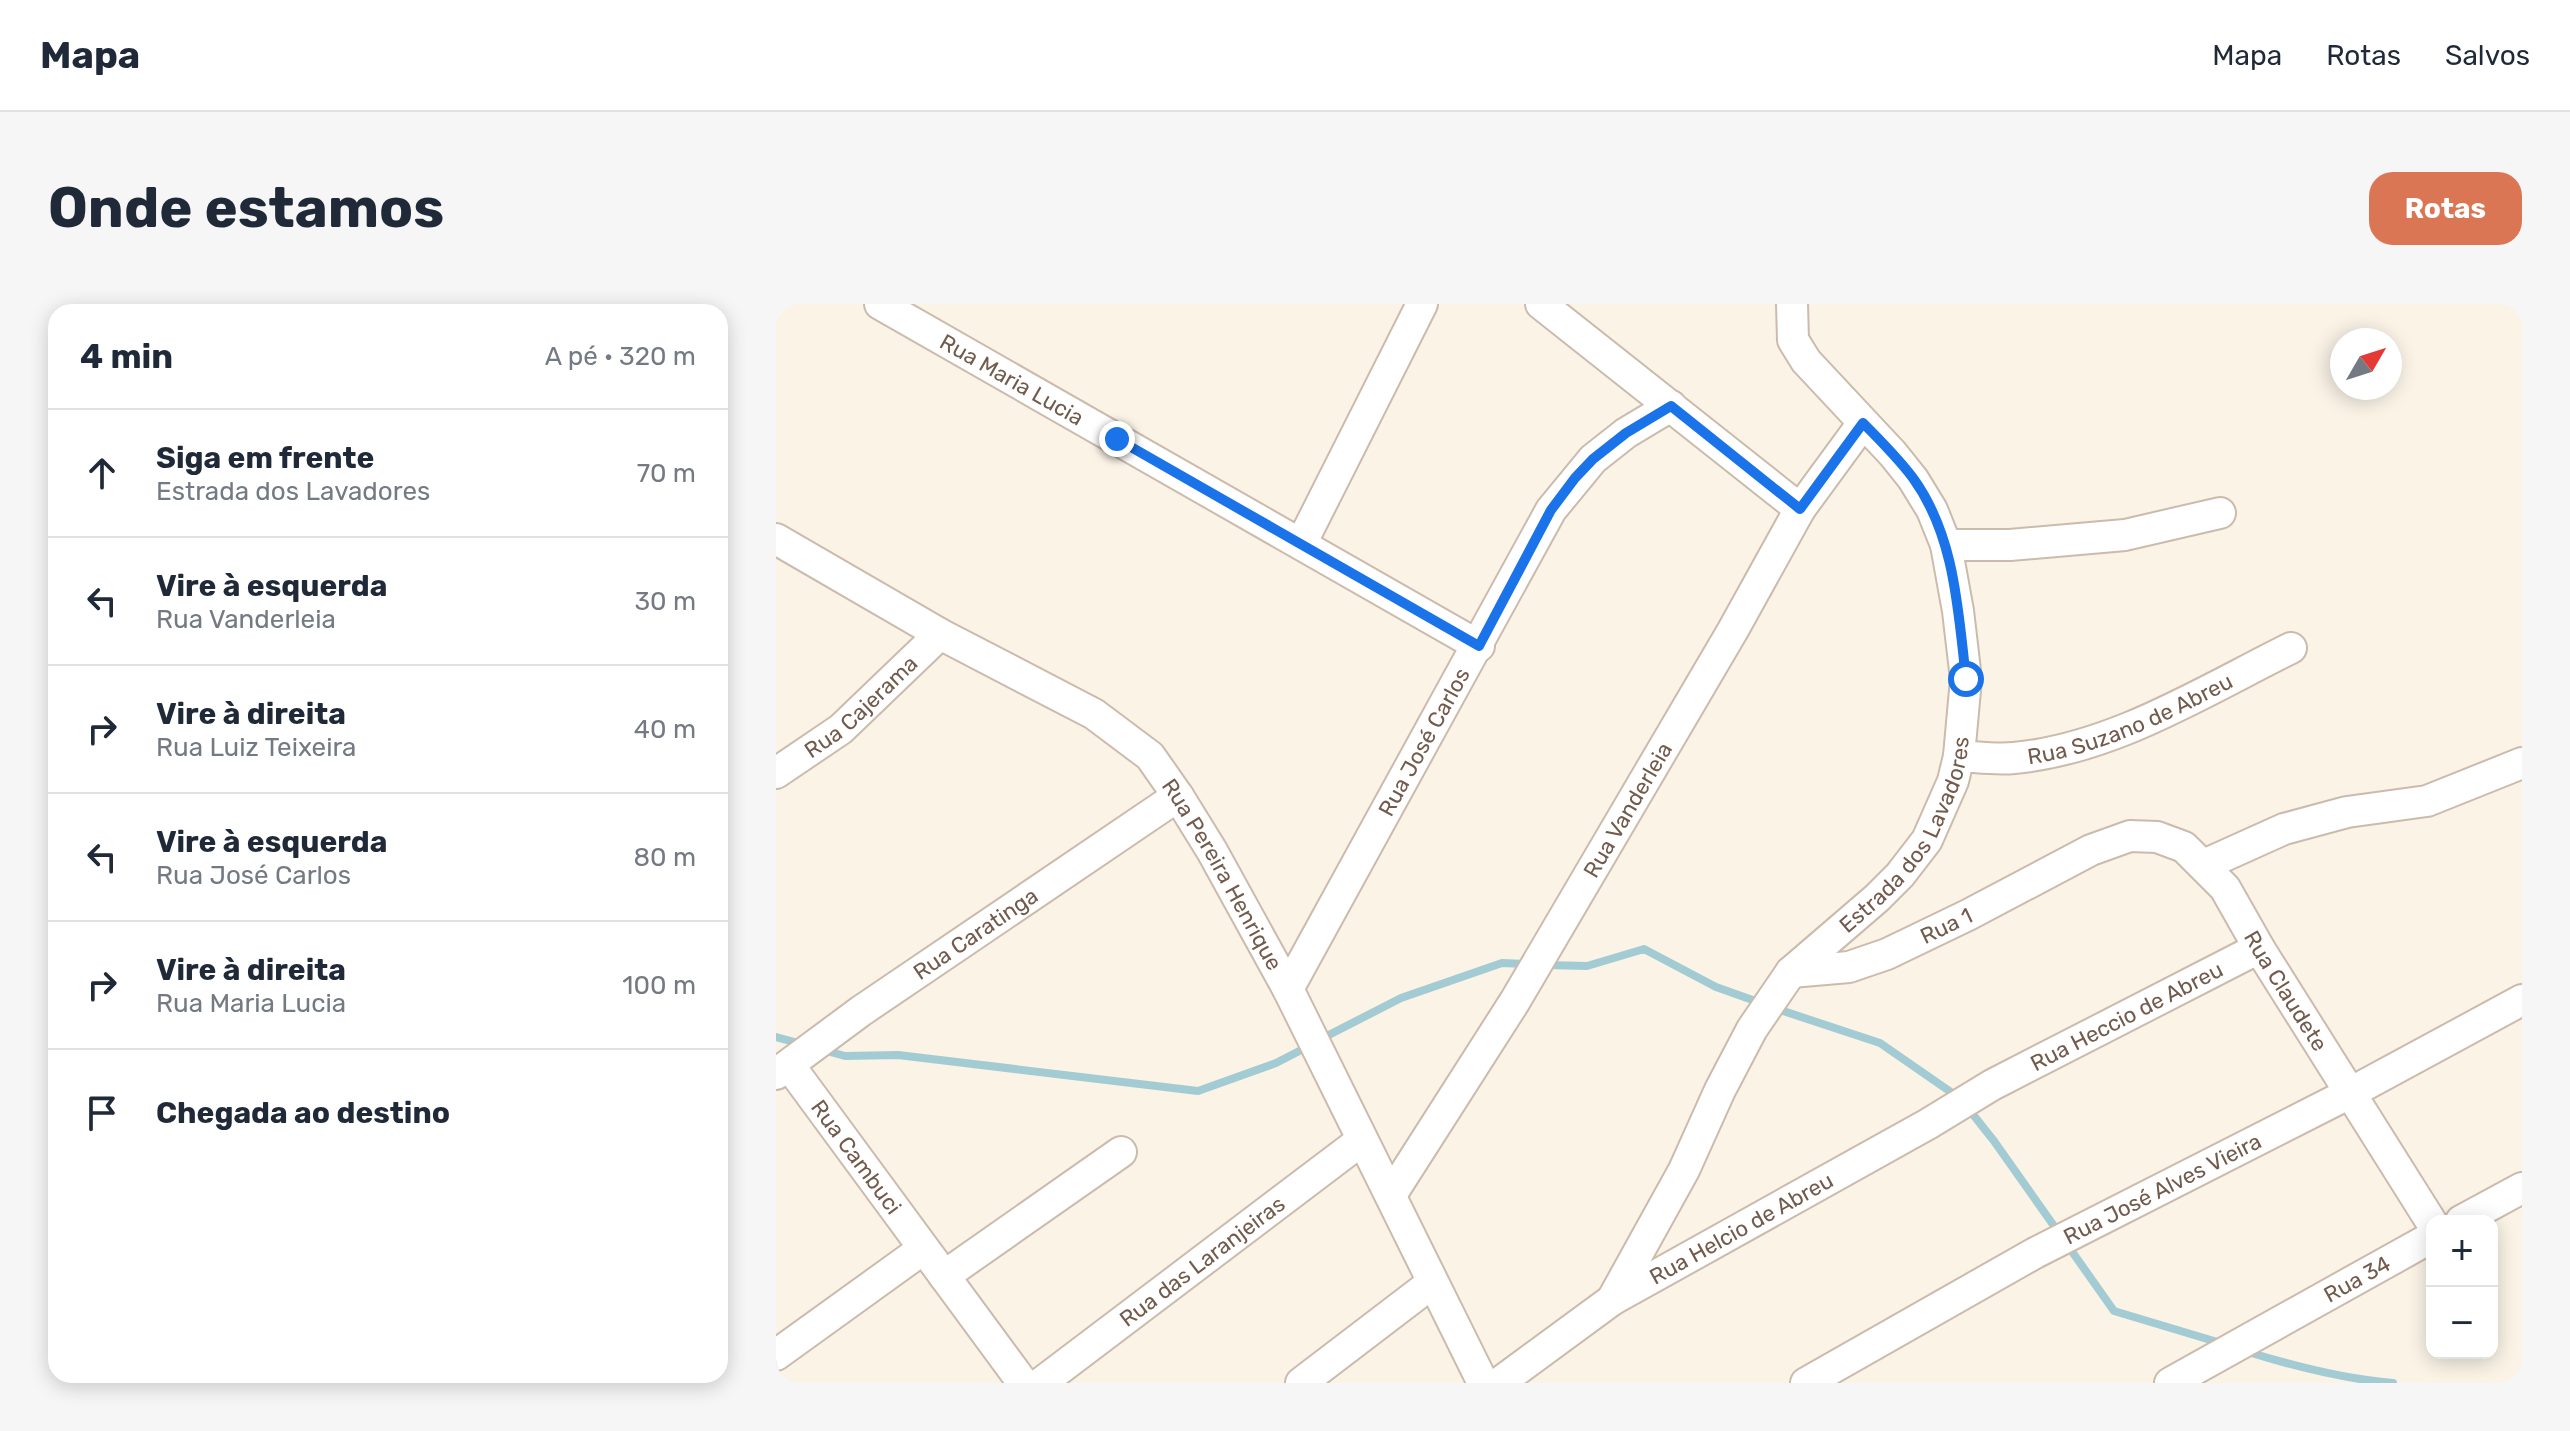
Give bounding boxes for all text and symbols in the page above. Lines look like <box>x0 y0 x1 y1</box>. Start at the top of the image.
text: Mapa <box>40 32 140 78</box>
text: Mapa <box>2212 39 2282 72</box>
text: Rotas <box>2326 39 2401 72</box>
text: Salvos <box>2445 39 2530 72</box>
button: Rotas <box>2369 172 2522 245</box>
text: Onde estamos <box>48 175 444 241</box>
street label: Rua Maria Lucia <box>935 328 1088 431</box>
north arrow <box>2330 328 2402 400</box>
text: 4 min <box>80 336 173 377</box>
text: A pé · 320 m <box>545 341 696 372</box>
route end <box>1099 421 1135 457</box>
text: Siga em frente <box>156 440 374 476</box>
icon: ahead <box>80 451 124 495</box>
text: 70 m <box>637 458 696 489</box>
text: Estrada dos Lavadores <box>156 476 430 507</box>
text: Vire à esquerda <box>156 568 387 604</box>
icon: left <box>80 579 124 623</box>
text: 30 m <box>634 586 696 617</box>
text: Rua Vanderleia <box>156 604 336 635</box>
street label: Rua Cajerama <box>799 650 923 764</box>
route start <box>1948 661 1984 697</box>
street label: Rua José Carlos <box>1373 663 1476 821</box>
street label: Rua Suzano de Abreu <box>2025 667 2237 770</box>
text: Vire à direita <box>156 696 346 732</box>
icon: right <box>80 707 124 751</box>
text: 40 m <box>634 714 696 745</box>
text: Rua Luiz Teixeira <box>156 732 356 763</box>
street label: Estrada dos Lavadores <box>1834 735 1975 939</box>
street label: Rua Vanderleia <box>1578 738 1678 883</box>
street label: Rua Pereira Henrique <box>1156 774 1288 975</box>
text: Vire à esquerda <box>156 824 387 860</box>
icon: left <box>80 835 124 879</box>
text: 80 m <box>633 842 696 873</box>
text: Rua José Carlos <box>156 860 351 891</box>
street label: Rua Caratinga <box>908 882 1043 986</box>
street label: Rua 1 <box>1916 902 1977 950</box>
street label: Rua Claudete <box>2238 926 2333 1056</box>
text: Vire à direita <box>156 952 346 988</box>
street label: Rua Heccio de Abreu <box>2026 956 2228 1077</box>
icon: right <box>80 963 124 1007</box>
text: 100 m <box>622 970 696 1001</box>
text: Rua Maria Lucia <box>156 988 346 1019</box>
icon: arrive <box>80 1091 124 1135</box>
text: Chegada ao destino <box>156 1095 450 1131</box>
street label: Rua Cambuci <box>805 1095 907 1220</box>
street label: Rua José Alves Vieira <box>2059 1127 2266 1250</box>
street label: Rua Helcio de Abreu <box>1645 1167 1838 1290</box>
street label: Rua das Laranjeiras <box>1114 1190 1290 1333</box>
map controls <box>2426 1215 2498 1359</box>
button: + <box>2426 1215 2498 1287</box>
street label: Rua 34 <box>2319 1250 2395 1309</box>
button: − <box>2426 1287 2498 1359</box>

